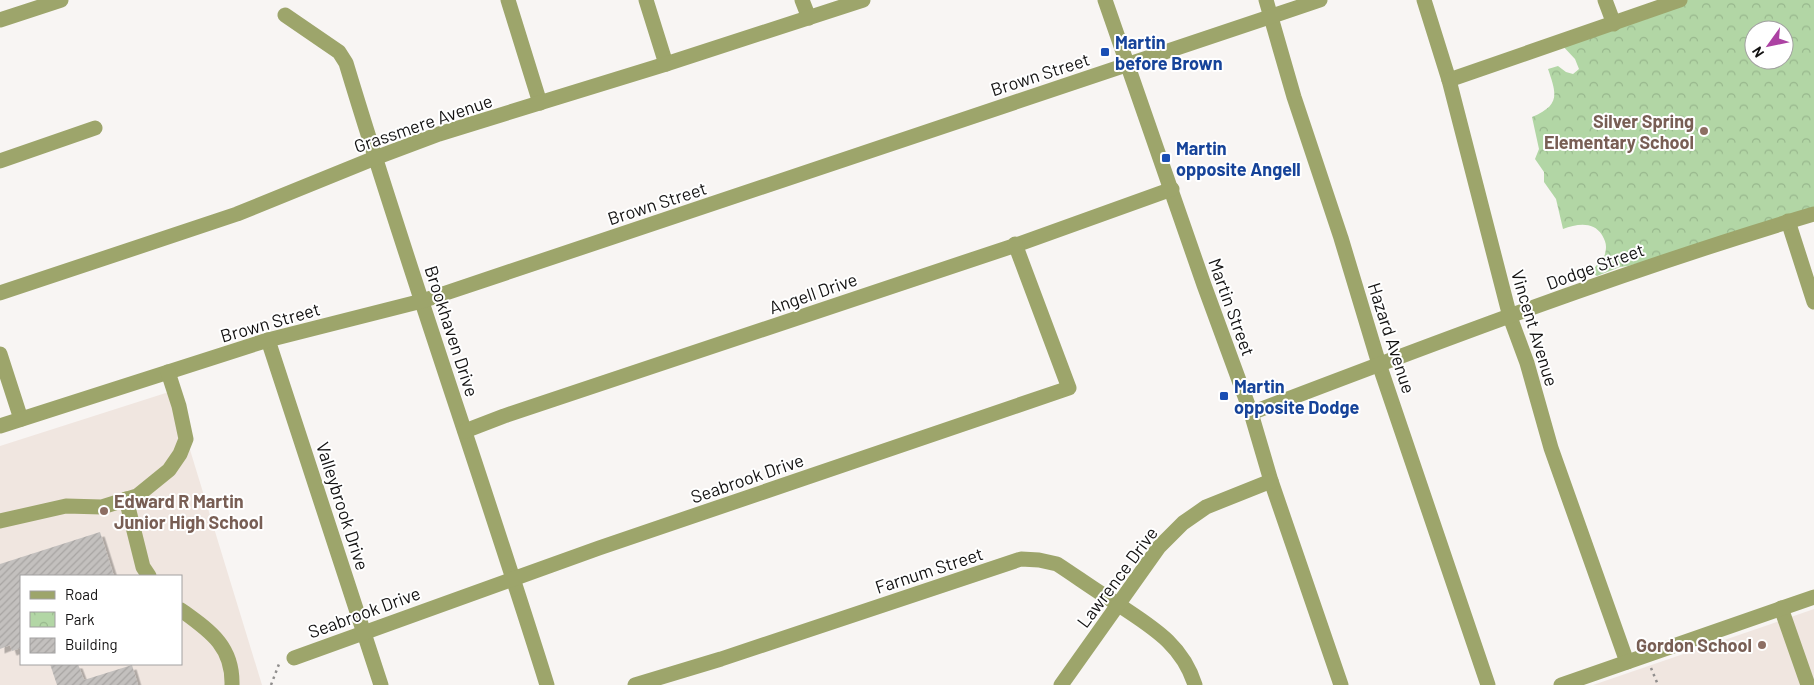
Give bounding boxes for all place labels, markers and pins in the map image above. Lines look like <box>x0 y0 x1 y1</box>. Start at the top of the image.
place label: Martin before Brown <box>1115 31 1223 74</box>
marker: Martin before Brown <box>1099 46 1111 58</box>
place label: Silver Spring Elementary School <box>1544 110 1694 153</box>
marker: Silver Spring Elementary School <box>1698 125 1710 137</box>
place label: Martin opposite Angell <box>1176 137 1301 180</box>
marker: Martin opposite Angell <box>1160 152 1172 164</box>
place label: Martin opposite Dodge <box>1234 375 1360 418</box>
marker: Martin opposite Dodge <box>1218 390 1230 402</box>
place label: Edward R Martin Junior High School <box>114 490 263 533</box>
marker: Edward R Martin Junior High School <box>98 505 110 517</box>
place label: Gordon School <box>1636 634 1752 656</box>
marker: Gordon School <box>1756 639 1768 651</box>

